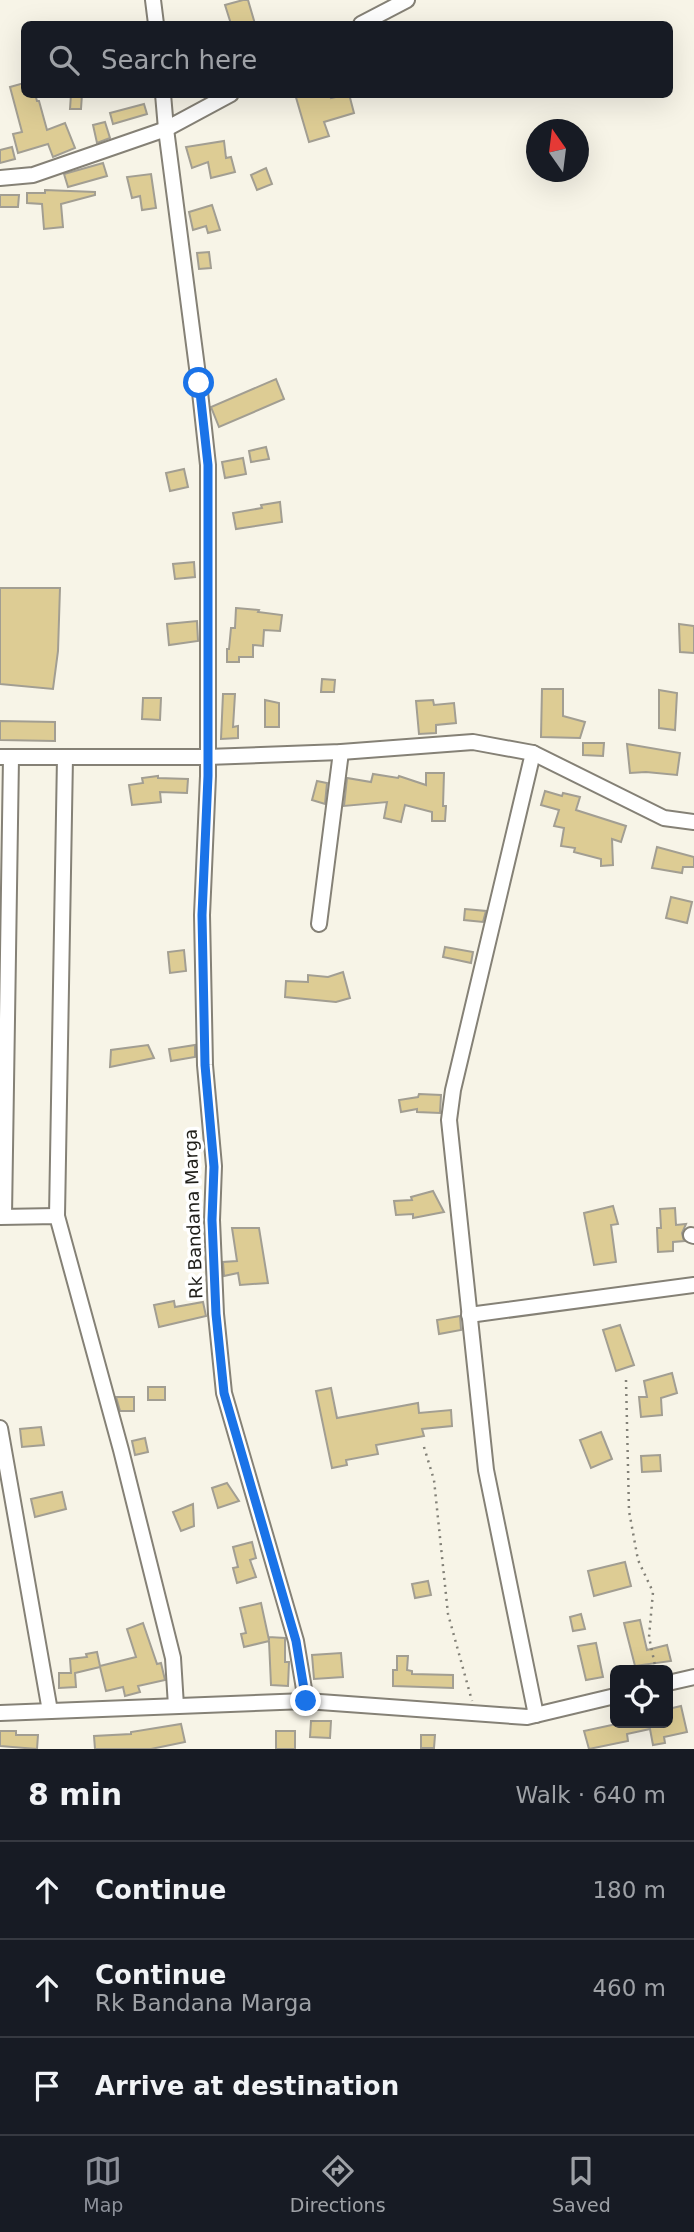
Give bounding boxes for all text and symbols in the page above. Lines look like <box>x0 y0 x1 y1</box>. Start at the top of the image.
search box <box>21 21 673 98</box>
icon: search <box>45 41 83 79</box>
text: Search here <box>101 45 257 75</box>
north arrow <box>526 119 589 182</box>
route start <box>183 367 214 398</box>
street label: Rk Bandana Marga <box>180 1129 206 1299</box>
map controls <box>610 1665 673 1728</box>
button: locate <box>610 1665 673 1728</box>
route end <box>290 1685 321 1716</box>
text: 8 min <box>28 1777 122 1812</box>
text: Walk · 640 m <box>515 1782 666 1808</box>
icon: ahead <box>28 1871 66 1909</box>
text: Continue <box>95 1875 226 1905</box>
text: 180 m <box>592 1877 666 1903</box>
text: Continue <box>95 1960 226 1990</box>
icon: ahead <box>28 1969 66 2007</box>
text: 460 m <box>592 1975 666 2001</box>
text: Rk Bandana Marga <box>95 1990 312 2016</box>
icon: arrive <box>28 2067 66 2105</box>
text: Arrive at destination <box>95 2071 399 2101</box>
tab: Map <box>83 2152 123 2216</box>
tab: Directions <box>290 2152 386 2216</box>
tab: Saved <box>552 2152 611 2216</box>

